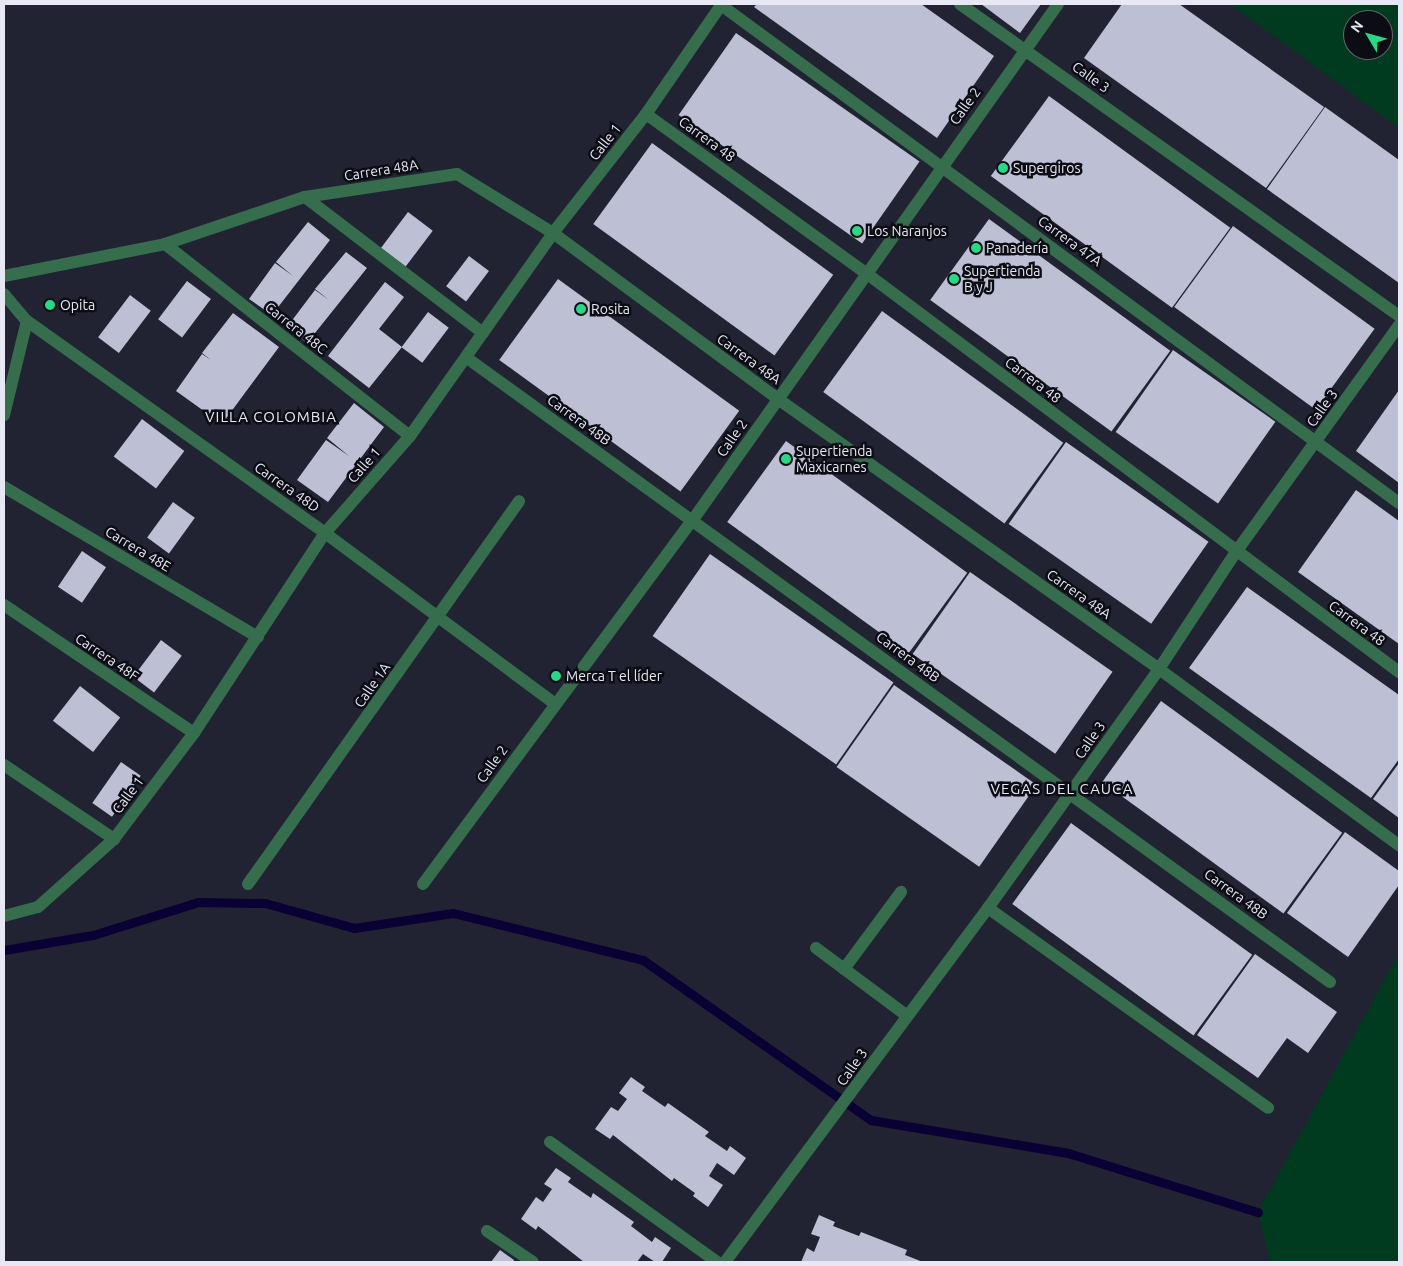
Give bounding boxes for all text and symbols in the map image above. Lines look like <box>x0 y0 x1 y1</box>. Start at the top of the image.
north arrow <box>1343 10 1393 60</box>
text: N <box>1347 18 1366 36</box>
street label: Calle 3 <box>1069 58 1113 96</box>
street label: Calle 2 <box>946 84 984 128</box>
street label: Carrera 48 <box>676 113 738 165</box>
street label: Calle 1 <box>585 120 625 164</box>
street label: Carrera 48A <box>343 156 419 184</box>
place label: Supergiros <box>1013 160 1081 176</box>
marker: Supergiros <box>997 162 1009 174</box>
street label: Carrera 47A <box>1035 212 1105 270</box>
place label: Los Naranjos <box>867 223 947 239</box>
marker: Los Naranjos <box>851 225 863 237</box>
place label: Panadería <box>986 240 1048 256</box>
marker: Panadería <box>970 242 982 254</box>
place label: Supertienda B y J <box>964 263 1041 296</box>
marker: Supertienda B y J <box>948 273 960 285</box>
place label: Opita <box>60 297 95 313</box>
marker: Opita <box>44 299 56 311</box>
street label: Carrera 48C <box>262 299 330 357</box>
place label: Rosita <box>591 301 630 317</box>
marker: Rosita <box>575 303 587 315</box>
street label: Carrera 48A <box>714 330 784 388</box>
street label: Carrera 48 <box>1002 354 1064 406</box>
street label: Calle 3 <box>1303 386 1341 430</box>
street label: Carrera 48B <box>544 391 614 449</box>
district label: VILLA COLOMBIA <box>203 408 339 426</box>
street label: Calle 2 <box>713 416 751 460</box>
place label: Supertienda Maxicarnes <box>796 443 873 476</box>
street label: Calle 1 <box>344 444 384 486</box>
marker: Supertienda Maxicarnes <box>780 453 792 465</box>
street label: Carrera 48D <box>251 458 323 516</box>
street label: Carrera 48E <box>102 523 174 575</box>
street label: Carrera 48A <box>1044 566 1114 622</box>
street label: Carrera 48 <box>1326 597 1388 649</box>
street label: Carrera 48B <box>873 628 943 686</box>
street label: Carrera 48F <box>72 630 142 684</box>
street label: Calle 1A <box>350 659 394 711</box>
place label: Merca T el líder <box>566 668 662 684</box>
marker: Merca T el líder <box>550 670 562 682</box>
street label: Calle 3 <box>1071 718 1109 762</box>
street label: Calle 2 <box>473 742 511 786</box>
street label: Calle 1 <box>109 773 147 817</box>
district label: VEGAS DEL CAUCA <box>989 780 1135 798</box>
street label: Carrera 48B <box>1201 865 1271 923</box>
street label: Calle 3 <box>833 1045 871 1089</box>

